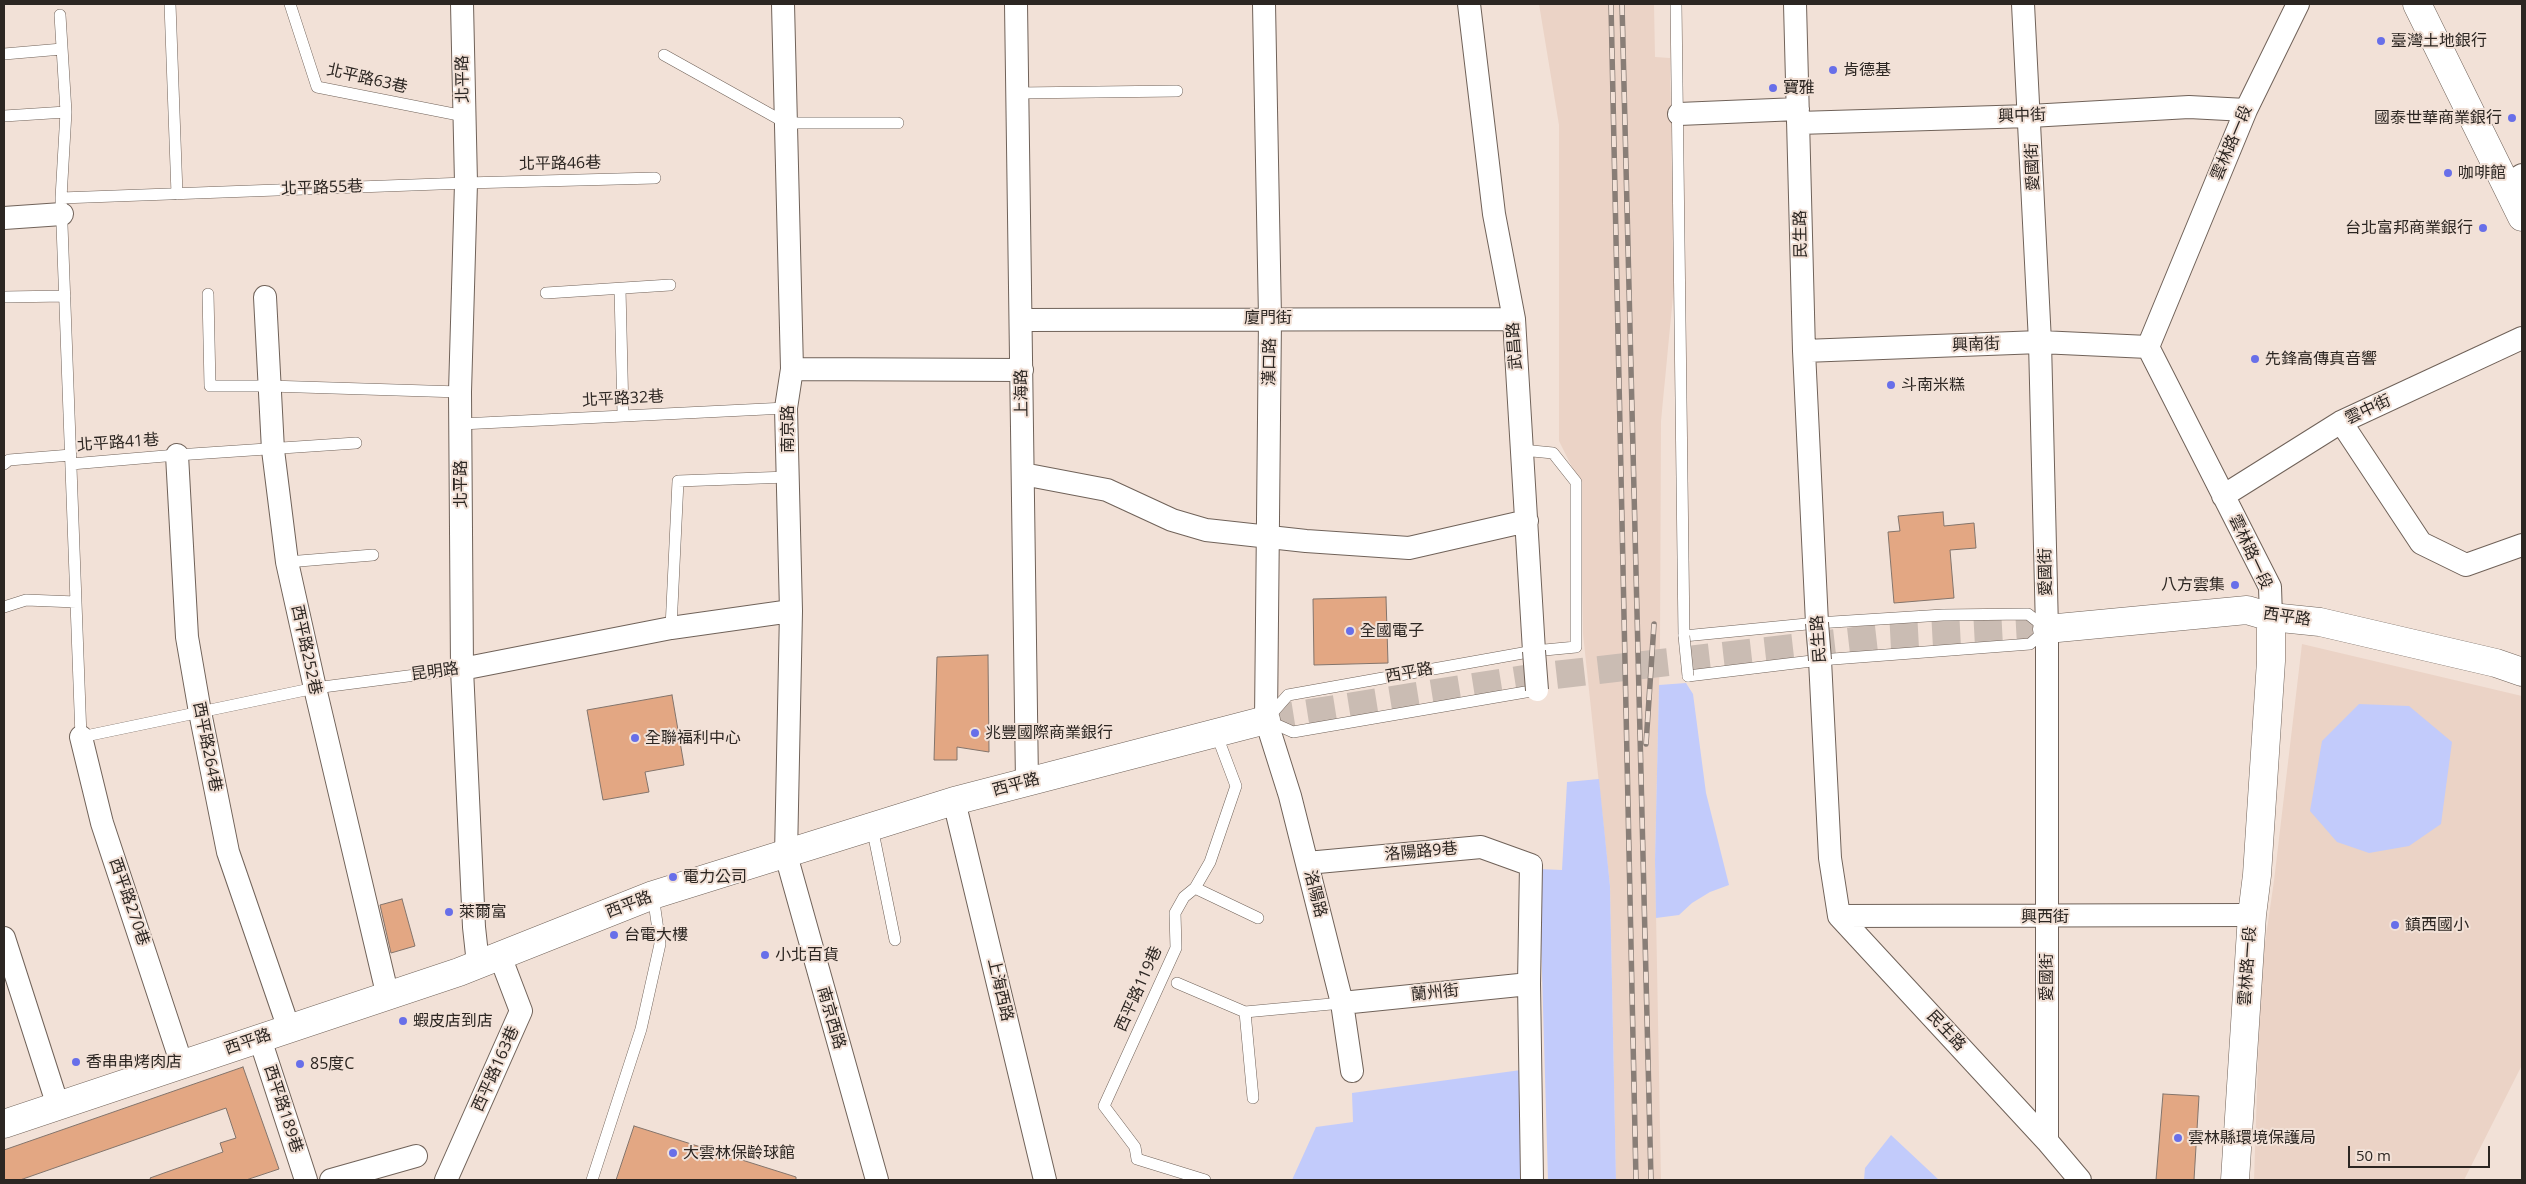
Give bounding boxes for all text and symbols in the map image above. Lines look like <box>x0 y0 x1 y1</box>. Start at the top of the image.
place label: 臺灣土地銀行 <box>2391 31 2487 51</box>
marker: 臺灣土地銀行 <box>2375 35 2387 47</box>
street label: 北平路 <box>453 55 473 103</box>
street label: 北平路63巷 <box>325 60 409 98</box>
place label: 肯德基 <box>1843 60 1891 80</box>
marker: 肯德基 <box>1827 64 1839 76</box>
place label: 寶雅 <box>1783 78 1815 98</box>
marker: 寶雅 <box>1767 82 1779 94</box>
street label: 雲林路一段 <box>2208 102 2256 184</box>
street label: 興中街 <box>1998 106 2046 126</box>
place label: 國泰世華商業銀行 <box>2374 108 2502 128</box>
marker: 國泰世華商業銀行 <box>2506 112 2518 124</box>
street label: 愛國街 <box>2023 143 2043 191</box>
street label: 北平路46巷 <box>519 154 601 174</box>
place label: 咖啡館 <box>2458 163 2506 183</box>
marker: 咖啡館 <box>2442 167 2454 179</box>
street label: 北平路55巷 <box>281 177 363 199</box>
street label: 民生路 <box>1791 210 1811 258</box>
place label: 台北富邦商業銀行 <box>2345 218 2473 238</box>
marker: 台北富邦商業銀行 <box>2477 222 2489 234</box>
street label: 廈門街 <box>1244 308 1292 328</box>
street label: 武昌路 <box>1504 321 1526 371</box>
street label: 興南街 <box>1952 335 2000 355</box>
street label: 漢口路 <box>1260 338 1280 386</box>
place label: 先鋒高傳真音響 <box>2265 349 2377 369</box>
marker: 先鋒高傳真音響 <box>2249 353 2261 365</box>
street label: 上海路 <box>1012 369 1032 417</box>
place label: 斗南米糕 <box>1901 375 1965 395</box>
marker: 斗南米糕 <box>1885 379 1897 391</box>
street label: 北平路32巷 <box>581 387 665 411</box>
street label: 雲中街 <box>2342 391 2394 429</box>
street label: 南京路 <box>778 405 798 453</box>
street label: 北平路41巷 <box>76 431 160 455</box>
street label: 北平路 <box>451 460 471 508</box>
street label: 雲林路一段 <box>2224 512 2276 592</box>
street label: 愛國街 <box>2036 548 2056 596</box>
place label: 八方雲集 <box>2161 575 2225 595</box>
marker: 八方雲集 <box>2229 579 2241 591</box>
street label: 西平路252巷 <box>287 603 325 697</box>
street label: 西平路 <box>2262 604 2312 630</box>
street label: 民生路 <box>1808 614 1830 664</box>
place label: 全國電子 <box>1360 621 1424 641</box>
marker: 全國電子 <box>1344 625 1356 637</box>
street label: 昆明路 <box>410 659 460 685</box>
street label: 西平路 <box>1384 659 1434 687</box>
street label: 西平路264巷 <box>189 700 225 794</box>
place label: 兆豐國際商業銀行 <box>985 723 1113 743</box>
marker: 兆豐國際商業銀行 <box>969 727 981 739</box>
place label: 全聯福利中心 <box>645 728 741 748</box>
marker: 全聯福利中心 <box>629 732 641 744</box>
street label: 西平路 <box>990 770 1042 800</box>
street label: 洛陽路9巷 <box>1384 839 1458 865</box>
street label: 西平路270巷 <box>105 856 153 948</box>
place label: 電力公司 <box>683 867 747 887</box>
street label: 洛陽路 <box>1300 868 1330 920</box>
marker: 電力公司 <box>667 871 679 883</box>
street label: 西平路 <box>603 887 655 923</box>
place label: 萊爾富 <box>459 902 507 922</box>
marker: 萊爾富 <box>443 906 455 918</box>
street label: 興西街 <box>2021 907 2069 927</box>
place label: 鎮西國小 <box>2405 915 2469 935</box>
marker: 鎮西國小 <box>2389 919 2401 931</box>
place label: 台電大樓 <box>624 925 688 945</box>
street label: 雲林路一段 <box>2236 925 2260 1007</box>
marker: 台電大樓 <box>608 929 620 941</box>
street label: 西平路119巷 <box>1112 943 1166 1035</box>
place label: 小北百貨 <box>775 945 839 965</box>
marker: 小北百貨 <box>759 949 771 961</box>
street label: 愛國街 <box>2037 953 2057 1001</box>
street label: 上海西路 <box>983 957 1017 1023</box>
street label: 蘭州街 <box>1410 981 1460 1005</box>
street label: 南京西路 <box>813 985 849 1051</box>
street label: 民生路 <box>1923 1007 1969 1055</box>
place label: 蝦皮店到店 <box>413 1011 493 1031</box>
marker: 蝦皮店到店 <box>397 1015 409 1027</box>
street label: 西平路163巷 <box>469 1023 523 1115</box>
street label: 西平路 <box>222 1025 274 1059</box>
place label: 香串串烤肉店 <box>86 1052 182 1072</box>
place label: 85度C <box>310 1054 354 1074</box>
marker: 香串串烤肉店 <box>70 1056 82 1068</box>
marker: 85度C <box>294 1058 306 1070</box>
street label: 西平路189巷 <box>260 1063 306 1155</box>
place label: 雲林縣環境保護局 <box>2188 1128 2316 1148</box>
marker: 雲林縣環境保護局 <box>2172 1132 2184 1144</box>
scale bar <box>2351 1136 2494 1168</box>
place label: 大雲林保齡球館 <box>683 1143 795 1163</box>
text: 50 m <box>2356 1145 2391 1165</box>
marker: 大雲林保齡球館 <box>667 1147 679 1159</box>

